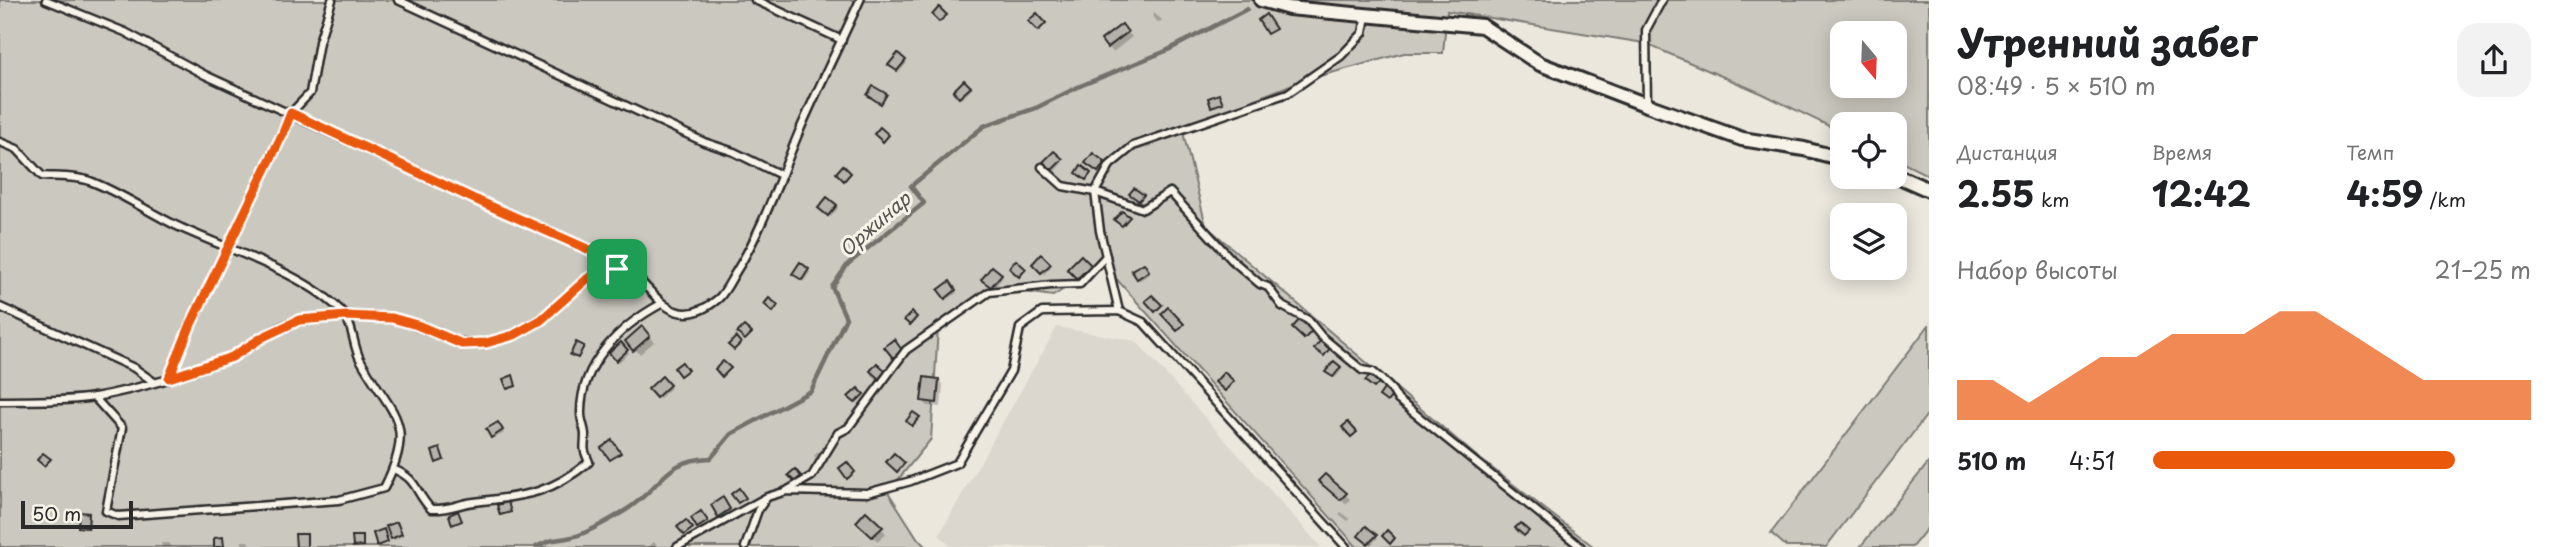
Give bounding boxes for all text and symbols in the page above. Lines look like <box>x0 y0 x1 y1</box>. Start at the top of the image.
text: Утренний забег <box>1957 13 2257 70</box>
north arrow <box>1830 21 1908 98</box>
map controls <box>1830 21 1907 280</box>
button: share <box>2457 23 2531 97</box>
text: 08:49 · 5 × 510 m <box>1957 68 2156 103</box>
button: locate <box>1830 112 1907 189</box>
text: Дистанция <box>1957 138 2058 166</box>
text: Время <box>2152 138 2212 166</box>
text: Темп <box>2346 138 2394 166</box>
text: 2.55 <box>1957 166 2035 219</box>
text: 12:42 <box>2152 166 2251 219</box>
text: 4:59 <box>2346 166 2423 219</box>
water label: Оржинар <box>833 183 917 262</box>
text: km <box>2035 185 2069 213</box>
text: /km <box>2423 185 2466 213</box>
button: layers <box>1830 203 1907 280</box>
pin <box>587 239 647 299</box>
icon: arrive <box>598 250 636 288</box>
text: Набор высоты <box>1957 252 2118 287</box>
text: 21–25 m <box>2434 252 2531 287</box>
text: 510 m <box>1957 443 2026 478</box>
text: 4:51 <box>2069 443 2115 478</box>
scale bar <box>21 498 133 530</box>
text: 50 m <box>32 499 81 527</box>

